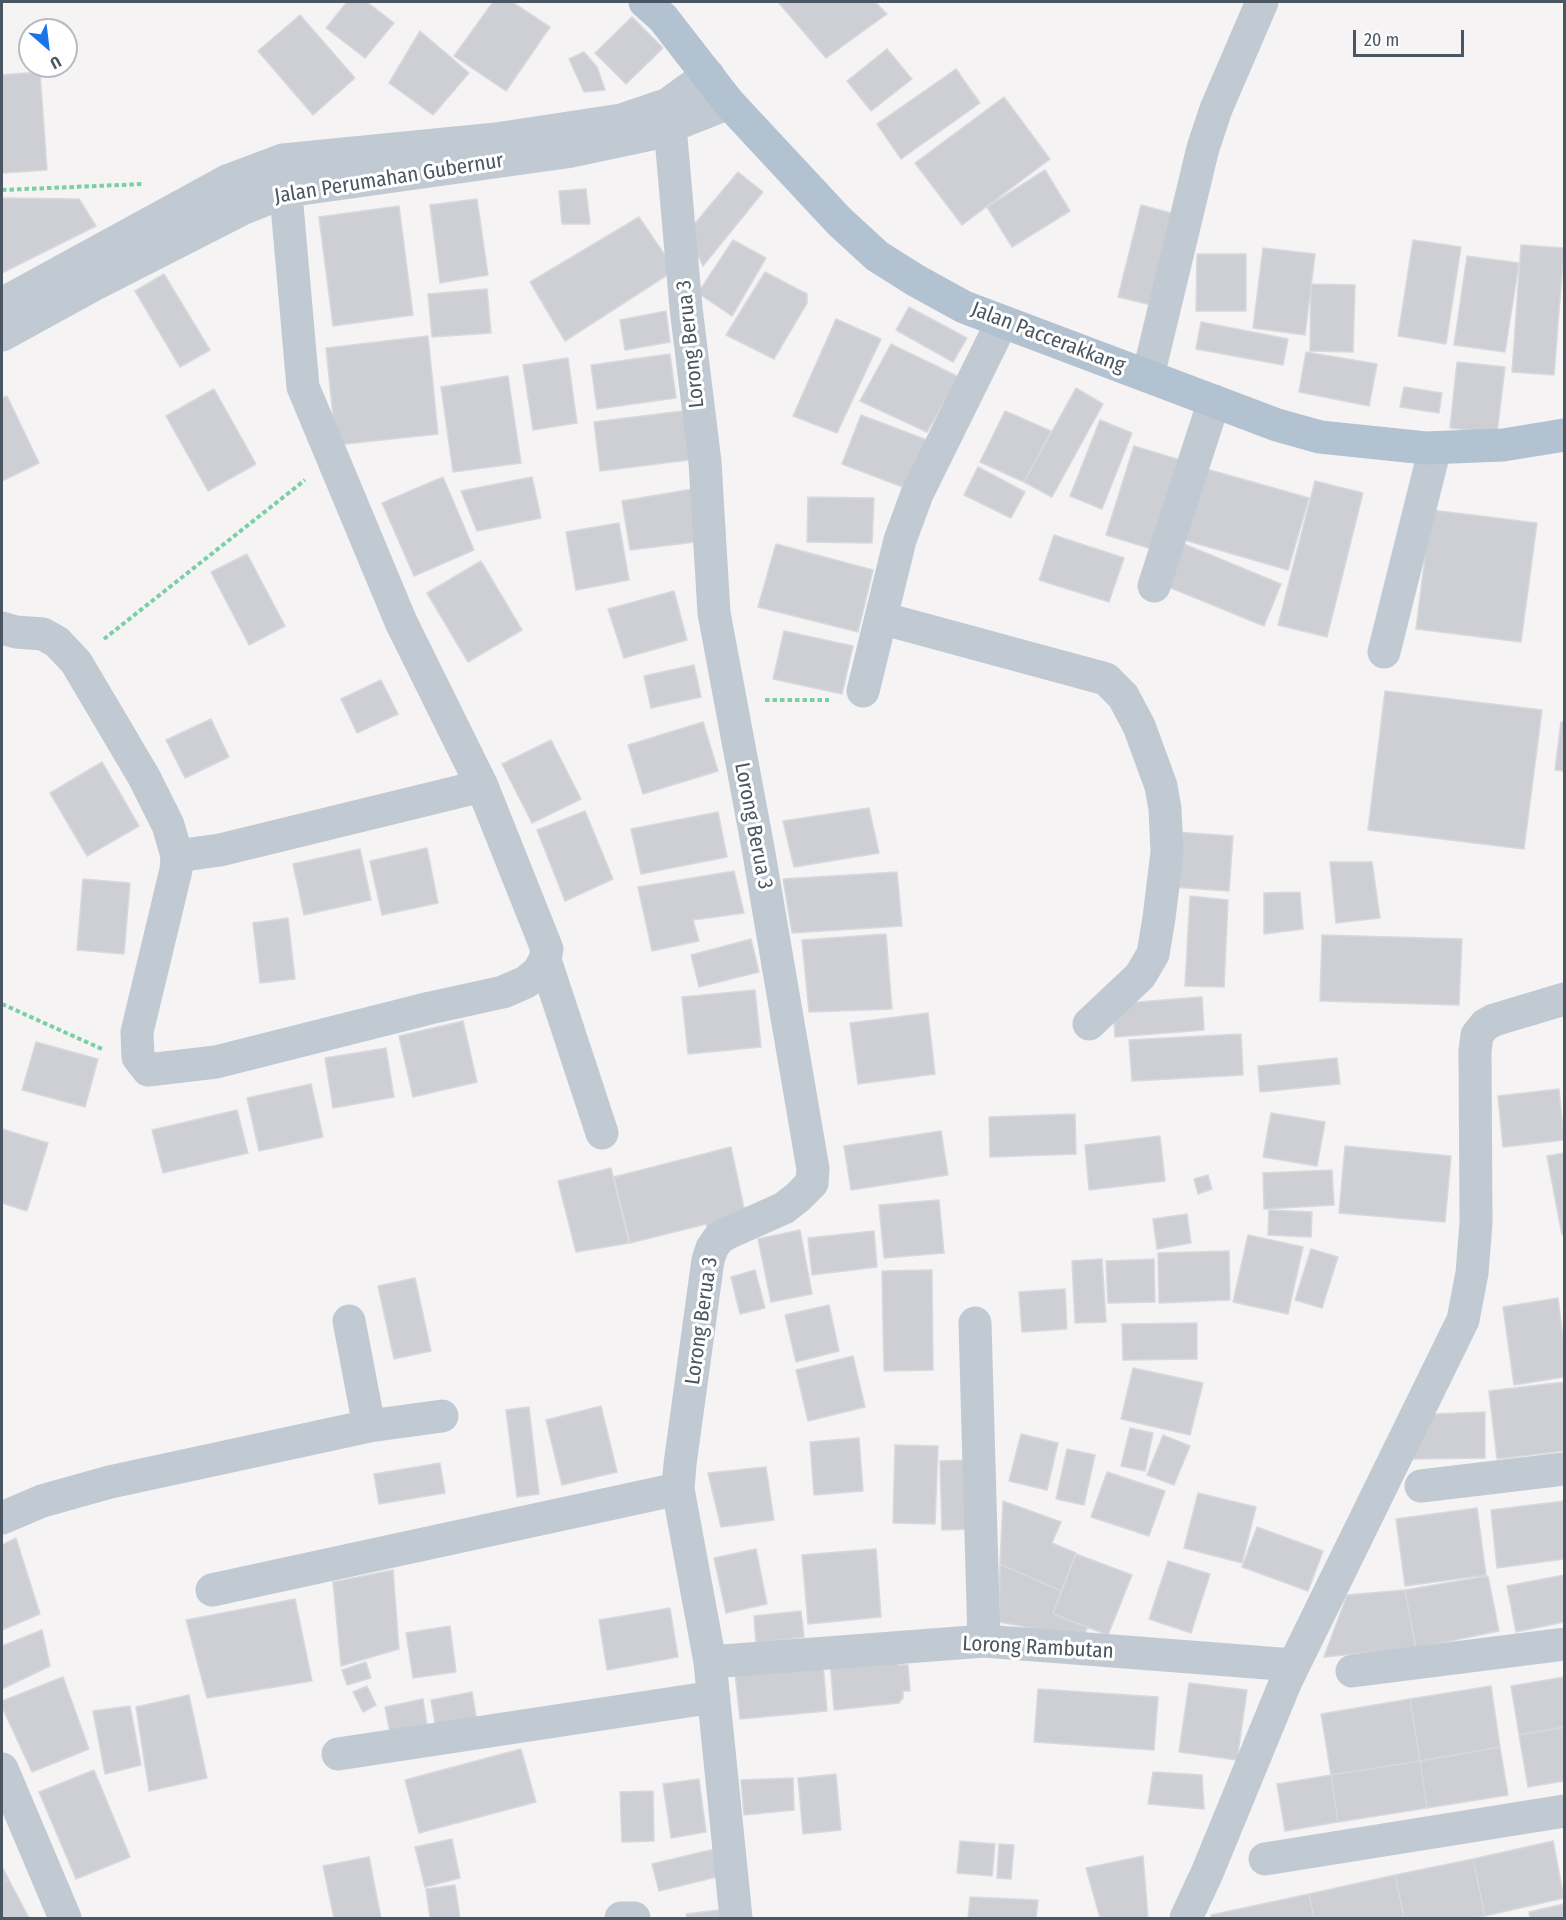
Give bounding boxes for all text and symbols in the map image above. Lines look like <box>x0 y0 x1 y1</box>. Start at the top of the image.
north arrow <box>18 18 78 78</box>
scale bar <box>1356 18 1467 56</box>
text: 20 m <box>1364 29 1399 51</box>
text: U <box>47 52 64 73</box>
street label: Jalan Perumahan Gubernur <box>273 148 505 210</box>
street label: Lorong Berua 3 <box>672 279 710 409</box>
street label: Jalan Paccerakkang <box>968 297 1128 379</box>
street label: Lorong Berua 3 <box>728 761 778 891</box>
street label: Lorong Berua 3 <box>681 1256 723 1386</box>
street label: Lorong Rambutan <box>962 1631 1114 1665</box>

